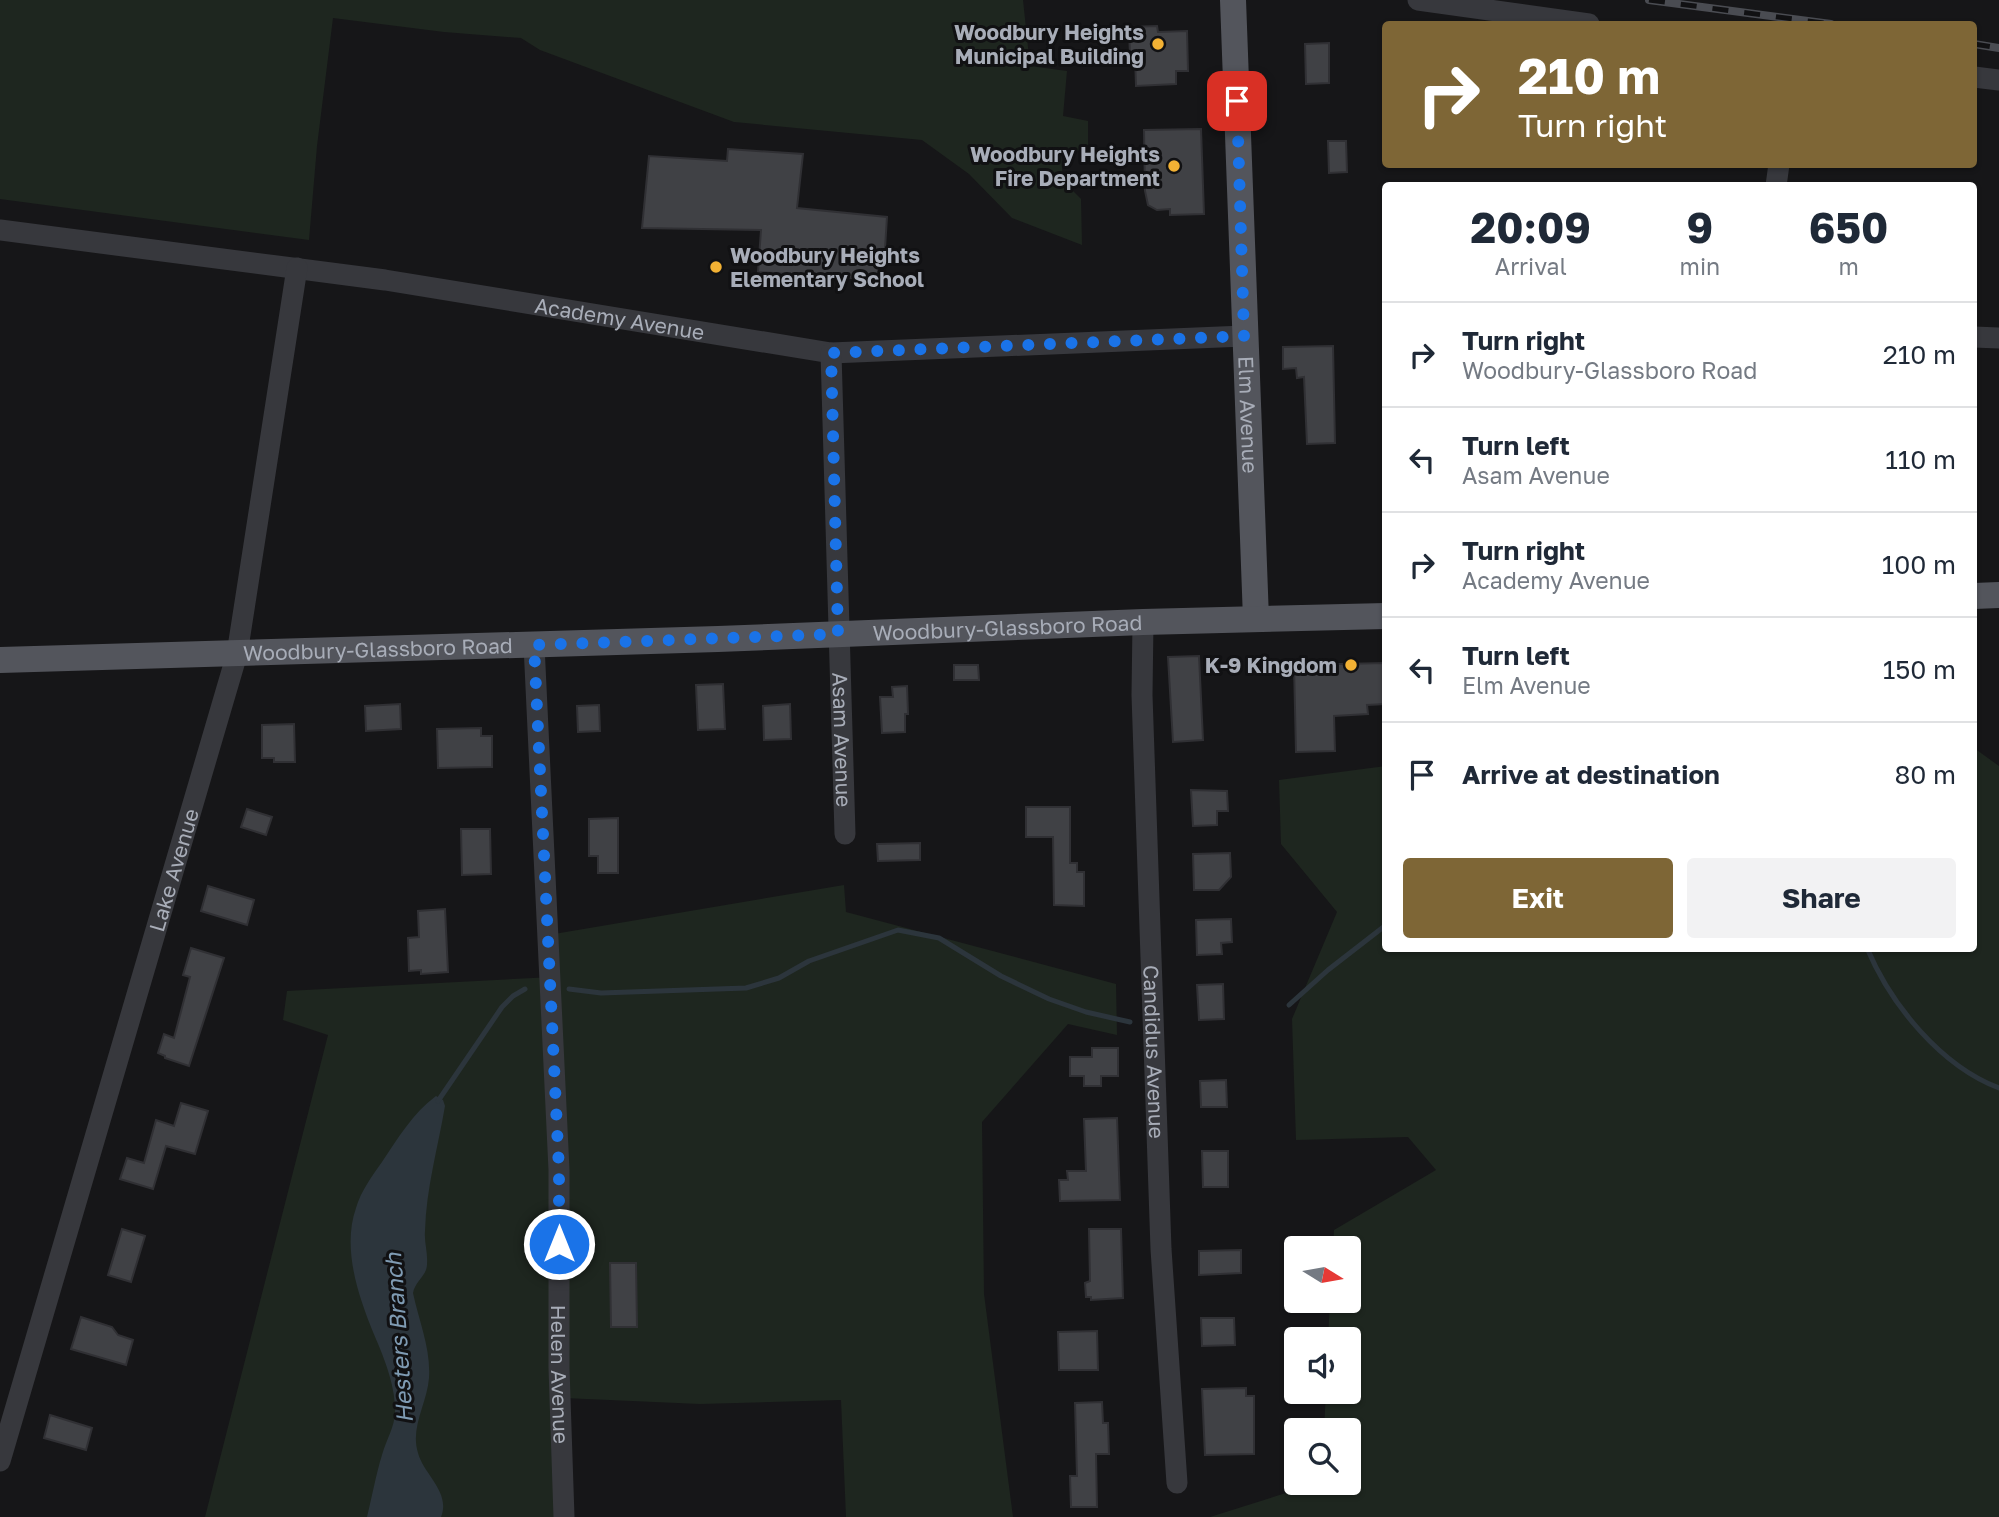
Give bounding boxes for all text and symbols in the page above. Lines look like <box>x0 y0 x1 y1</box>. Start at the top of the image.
place label: Woodbury Heights Municipal Building <box>954 19 1144 69</box>
marker: Woodbury Heights Municipal Building <box>1150 36 1166 52</box>
text: 210 m <box>1518 46 1660 105</box>
icon: right <box>1403 49 1494 140</box>
pin <box>1207 71 1267 131</box>
icon: arrive <box>1218 82 1256 120</box>
text: Turn right <box>1518 106 1667 144</box>
place label: Woodbury Heights Fire Department <box>970 141 1160 191</box>
marker: Woodbury Heights Fire Department <box>1166 158 1182 174</box>
text: 20:09 <box>1471 202 1591 252</box>
text: 9 <box>1687 202 1713 252</box>
text: 650 <box>1809 202 1888 252</box>
place label: Woodbury Heights Elementary School <box>730 242 924 292</box>
text: Arrival <box>1495 252 1567 280</box>
text: min <box>1680 252 1720 280</box>
text: m <box>1838 252 1859 280</box>
marker: Woodbury Heights Elementary School <box>708 259 724 275</box>
street label: Academy Avenue <box>533 292 706 345</box>
text: Turn right <box>1462 325 1585 356</box>
icon: right <box>1403 336 1441 374</box>
text: 210 m <box>1883 339 1956 370</box>
street label: Elm Avenue <box>1233 355 1264 474</box>
text: Woodbury-Glassboro Road <box>1462 356 1757 384</box>
text: Turn left <box>1462 430 1570 461</box>
icon: left <box>1403 441 1441 479</box>
text: 110 m <box>1885 444 1956 475</box>
text: Asam Avenue <box>1462 461 1610 489</box>
text: Turn right <box>1462 535 1585 566</box>
icon: right <box>1403 546 1441 584</box>
text: 100 m <box>1882 549 1956 580</box>
text: Academy Avenue <box>1462 566 1650 594</box>
street label: Woodbury-Glassboro Road <box>872 609 1143 646</box>
street label: Woodbury-Glassboro Road <box>243 632 513 666</box>
text: Turn left <box>1462 640 1570 671</box>
icon: left <box>1403 651 1441 689</box>
place label: K-9 Kingdom <box>1205 652 1337 678</box>
text: 150 m <box>1883 654 1956 685</box>
marker: K-9 Kingdom <box>1343 657 1359 673</box>
text: Elm Avenue <box>1462 671 1591 699</box>
street label: Asam Avenue <box>827 672 857 808</box>
icon: arrive <box>1403 756 1441 794</box>
text: Arrive at destination <box>1462 759 1720 790</box>
text: 80 m <box>1895 759 1956 790</box>
street label: Lake Avenue <box>143 805 204 935</box>
button: Exit <box>1403 858 1673 938</box>
button: Share <box>1687 858 1956 938</box>
street label: Candidus Avenue <box>1138 964 1170 1139</box>
position arrow <box>522 1207 596 1281</box>
north arrow <box>1284 1236 1362 1312</box>
map controls <box>1284 1236 1361 1495</box>
water label: Hesters Branch <box>378 1251 418 1424</box>
street label: Helen Avenue <box>546 1305 575 1444</box>
button: sound <box>1284 1327 1361 1404</box>
button: search <box>1284 1418 1361 1495</box>

